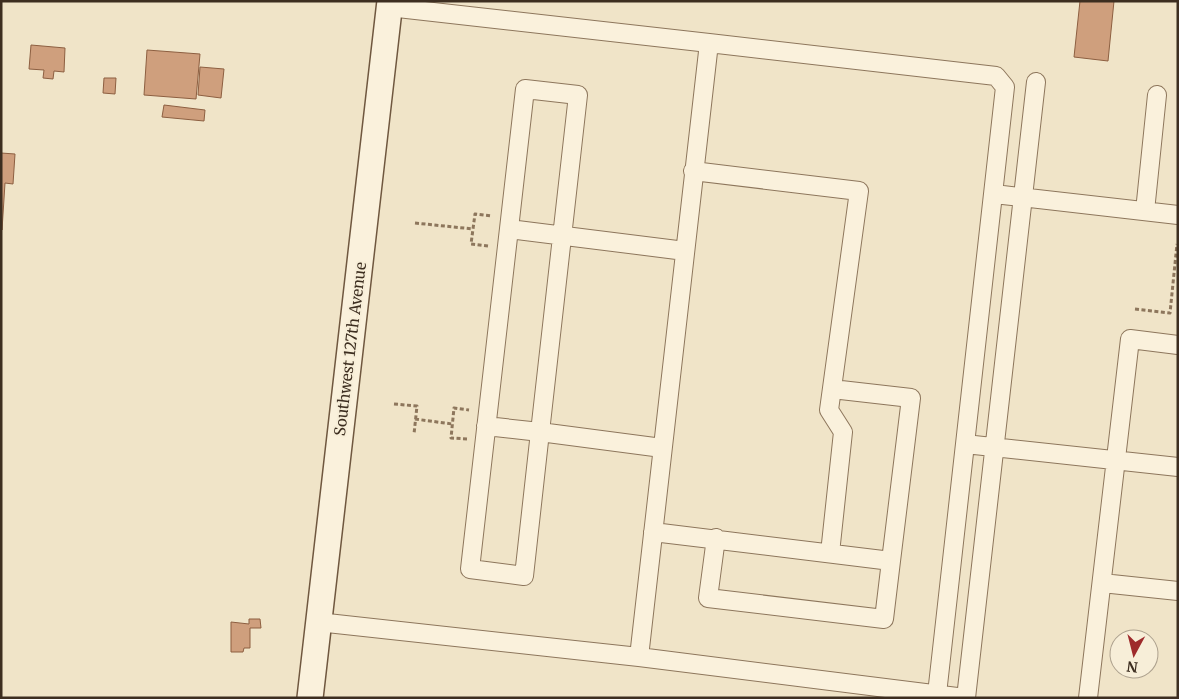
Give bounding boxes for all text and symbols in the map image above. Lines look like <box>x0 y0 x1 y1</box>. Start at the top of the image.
street label: Southwest 127th Avenue <box>330 261 370 437</box>
north arrow <box>1109 629 1159 679</box>
text: N <box>1126 657 1139 677</box>

